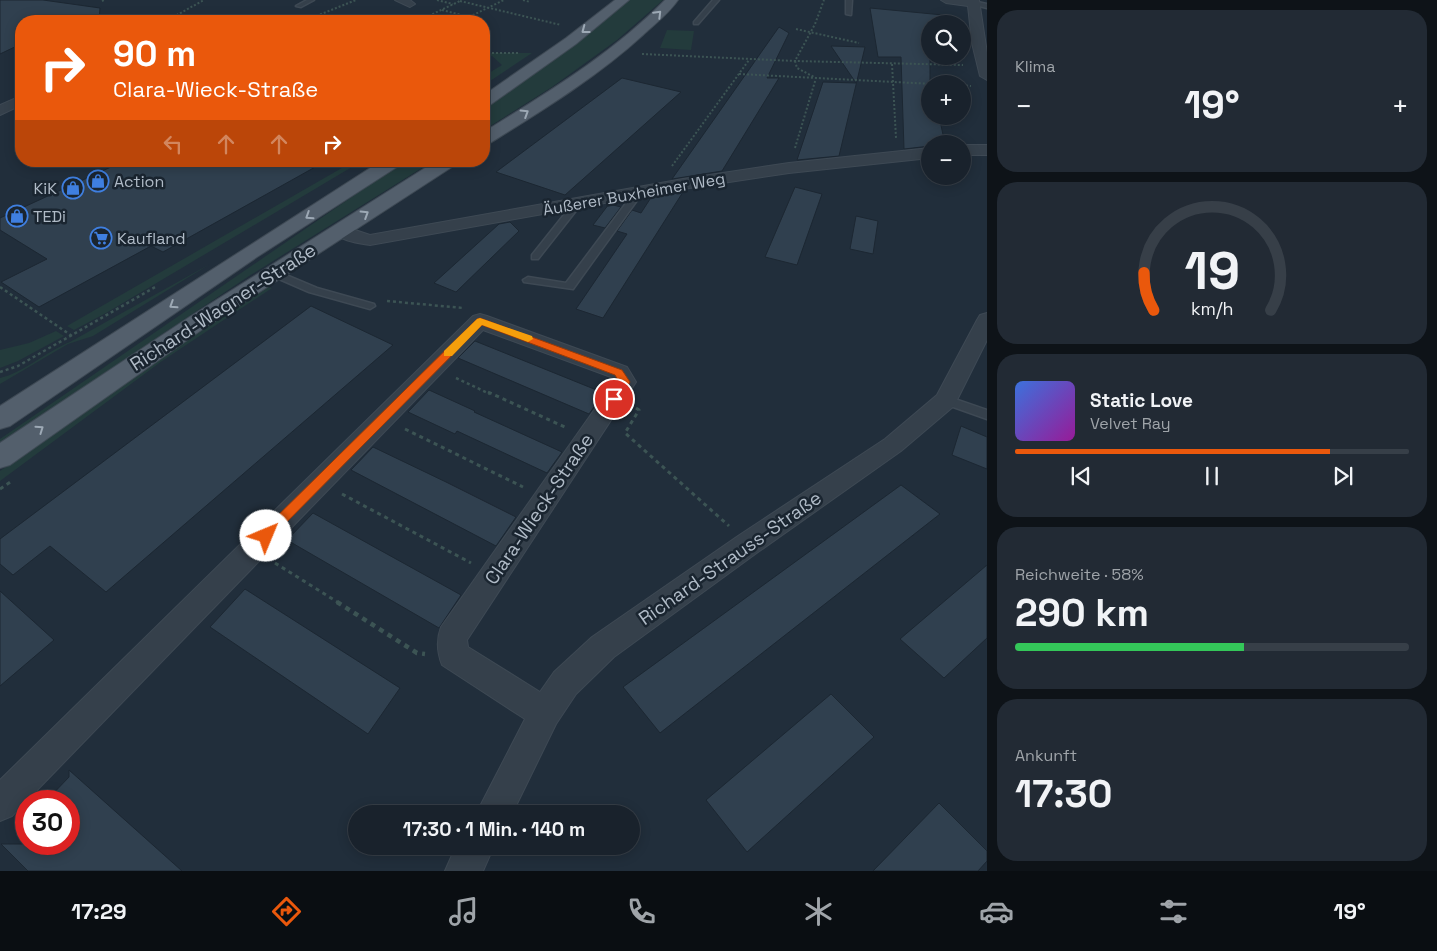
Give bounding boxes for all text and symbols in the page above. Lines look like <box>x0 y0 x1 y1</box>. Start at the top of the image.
one-way arrow <box>652 11 661 20</box>
map controls <box>921 15 971 185</box>
button: search <box>921 15 971 65</box>
one-way arrow <box>582 25 591 33</box>
text: 90 m <box>113 32 196 76</box>
icon: right <box>30 35 95 100</box>
text: Klima <box>1015 56 1056 77</box>
text: Clara-Wieck-Straße <box>113 75 318 103</box>
button: + <box>921 75 971 125</box>
text: 19° <box>1184 81 1240 129</box>
text: − <box>1015 88 1032 124</box>
text: + <box>1392 88 1409 124</box>
one-way arrow <box>520 110 529 120</box>
icon: left <box>159 130 187 158</box>
icon: ahead <box>212 130 240 158</box>
icon: ahead <box>265 130 293 158</box>
icon: right <box>318 130 346 158</box>
button: − <box>921 135 971 185</box>
street label: Äußerer Buxheimer Weg <box>541 168 727 220</box>
shop icon: Action <box>86 169 110 193</box>
place label: Action <box>114 171 164 192</box>
shop icon: KiK <box>61 176 85 200</box>
place label: KiK <box>34 178 57 199</box>
shop icon: TEDi <box>5 204 29 228</box>
place label: TEDi <box>33 206 66 227</box>
one-way arrow <box>305 210 314 219</box>
one-way arrow <box>360 211 369 221</box>
supermarket icon: Kaufland <box>89 226 113 250</box>
place label: Kaufland <box>117 228 185 249</box>
street label: Richard-Wagner-Straße <box>125 237 321 377</box>
text: 19 <box>1184 238 1240 304</box>
text: km/h <box>1191 297 1233 320</box>
one-way arrow <box>169 298 178 308</box>
pin <box>593 378 635 420</box>
icon: arrive <box>600 385 628 413</box>
text: Static Love <box>1090 388 1193 413</box>
text: Velvet Ray <box>1090 413 1171 434</box>
one-way arrow <box>34 426 44 435</box>
street label: Clara-Wieck-Straße <box>479 429 599 589</box>
icon: previous <box>1067 462 1095 490</box>
icon: pause <box>1198 462 1226 490</box>
icon: next <box>1329 462 1357 490</box>
street label: Richard-Strauss-Straße <box>634 485 826 631</box>
position arrow <box>239 509 291 561</box>
text: Reichweite · 58% <box>1015 564 1144 585</box>
text: 290 km <box>1015 589 1149 637</box>
text: Ankunft <box>1015 745 1077 766</box>
text: 17:30 <box>1015 770 1112 818</box>
speed limit sign: 30 <box>15 790 80 855</box>
text: 17:30 · 1 Min. · 140 m <box>403 817 585 842</box>
icon: directions <box>269 894 304 929</box>
icon: music <box>446 894 481 929</box>
icon: phone <box>624 894 659 929</box>
icon: climate <box>801 894 836 929</box>
icon: car <box>979 894 1014 929</box>
icon: filters <box>1156 894 1191 929</box>
text: 17:29 <box>71 897 126 925</box>
text: 19° <box>1334 897 1366 925</box>

